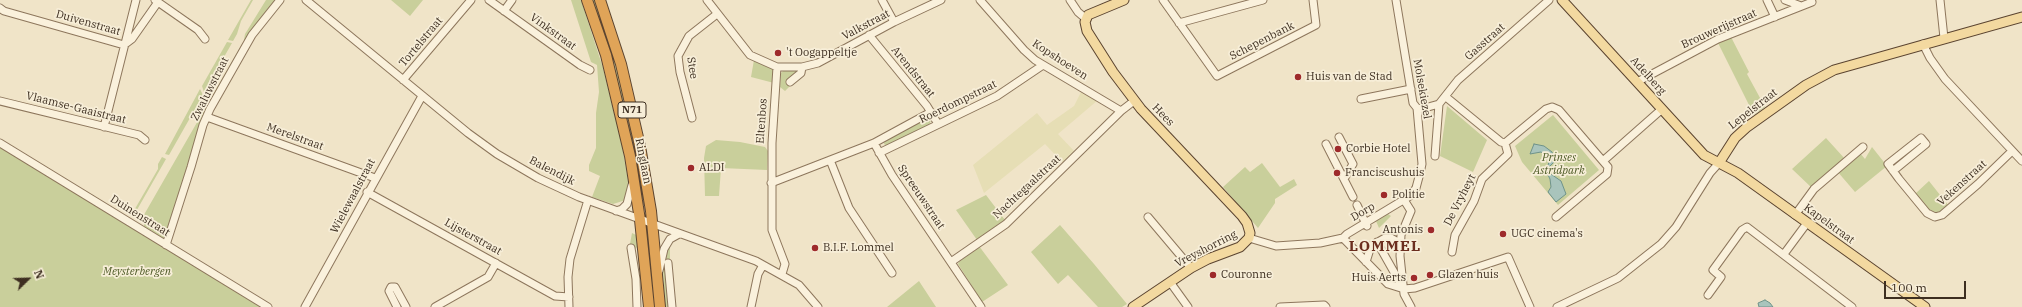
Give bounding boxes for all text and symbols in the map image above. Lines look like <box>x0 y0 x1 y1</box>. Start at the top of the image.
street label: Brouwerijstraat <box>1679 6 1759 52</box>
street label: Duivenstraat <box>54 7 122 39</box>
street label: Valkstraat <box>840 7 892 43</box>
street label: Vinkstraat <box>527 11 579 53</box>
street label: Tortelstraat <box>396 14 446 70</box>
street label: Schepenbank <box>1227 19 1297 63</box>
street label: Gasstraat <box>1462 21 1508 63</box>
street label: Kopshoeven <box>1030 37 1090 83</box>
street label: Arendstraat <box>888 44 938 100</box>
place label: 't Oogappeltje <box>786 46 857 60</box>
marker: 't Oogappeltje <box>773 48 783 58</box>
street label: Adelberg <box>1627 54 1669 98</box>
street label: Zwaluwstraat <box>188 55 232 123</box>
street label: Stee <box>684 56 700 80</box>
street label: Molsekiezel <box>1410 58 1434 120</box>
place label: Huis van de Stad <box>1306 70 1392 84</box>
marker: Huis van de Stad <box>1293 72 1303 82</box>
street label: Roerdompstraat <box>917 78 999 126</box>
street label: Lepelstraat <box>1726 86 1780 132</box>
street label: Vlaamse-Gaaistraat <box>25 89 127 127</box>
street label: Eltenbos <box>754 98 770 144</box>
street label: Hees <box>1149 101 1177 129</box>
road number: N71 <box>618 102 646 118</box>
street label: Merelstraat <box>265 121 325 153</box>
street label: Ringlaan <box>632 137 654 185</box>
place label: Corbie Hotel <box>1346 142 1411 156</box>
marker: Corbie Hotel <box>1333 144 1343 154</box>
park label: Prinses Astridpark <box>1533 151 1585 177</box>
street label: Nachtegaalstraat <box>990 152 1064 222</box>
street label: Balendijk <box>527 154 577 188</box>
street label: Wielewaalstraat <box>328 156 378 236</box>
street label: Vekenstraat <box>1935 157 1989 209</box>
place label: ALDI <box>699 161 725 175</box>
street label: Spreeuwstraat <box>895 162 947 232</box>
marker: ALDI <box>686 163 696 173</box>
place label: Franciscushuis <box>1345 166 1424 180</box>
marker: Franciscushuis <box>1332 168 1342 178</box>
street label: De Vryheyt <box>1441 172 1479 228</box>
place label: Politie <box>1392 188 1425 202</box>
marker: Politie <box>1379 190 1389 200</box>
street label: Duinenstraat <box>108 192 172 240</box>
street label: Dorp <box>1349 200 1377 224</box>
street label: Kapelstraat <box>1801 201 1857 247</box>
street label: Lijsterstraat <box>442 216 504 258</box>
place label: Antonis <box>1382 223 1423 237</box>
marker: Antonis <box>1426 225 1436 235</box>
place label: UGC cinema's <box>1511 227 1583 241</box>
street label: Vreyshorring <box>1173 228 1239 270</box>
marker: UGC cinema's <box>1498 229 1508 239</box>
district label: LOMMEL <box>1349 238 1421 256</box>
place label: B.I.F. Lommel <box>823 241 894 255</box>
marker: B.I.F. Lommel <box>810 243 820 253</box>
north arrow <box>8 259 48 299</box>
park label: Meysterbergen <box>103 265 171 279</box>
text: N <box>31 268 47 281</box>
place label: Couronne <box>1221 268 1272 282</box>
place label: Glazen huis <box>1438 268 1499 282</box>
marker: Couronne <box>1208 270 1218 280</box>
marker: Glazen huis <box>1425 270 1435 280</box>
place label: Huis Aerts <box>1352 271 1406 285</box>
marker: Huis Aerts <box>1409 273 1419 283</box>
scale bar <box>1886 273 1968 299</box>
text: 100 m <box>1891 280 1927 295</box>

